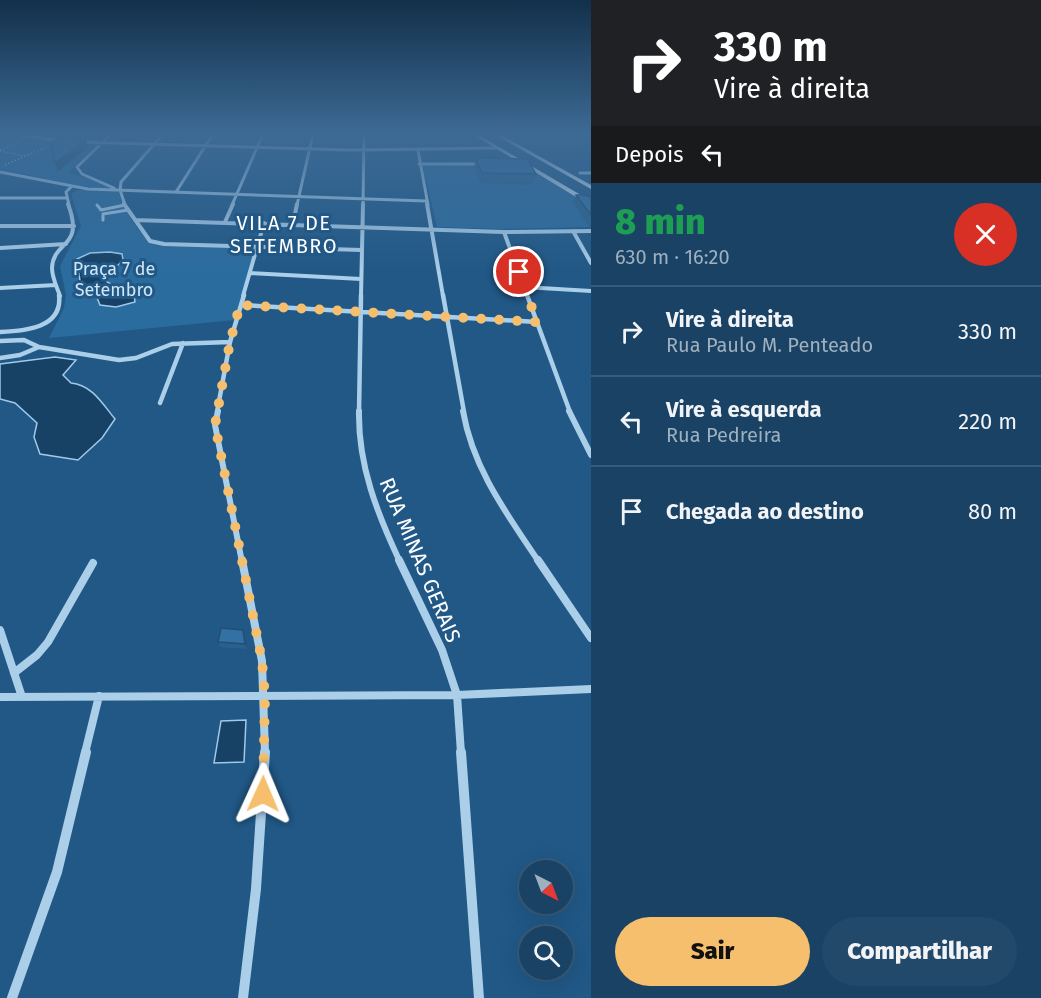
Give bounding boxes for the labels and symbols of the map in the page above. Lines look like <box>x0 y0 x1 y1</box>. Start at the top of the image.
district label: VILA 7 DE SETEMBRO <box>230 211 338 258</box>
pin <box>493 246 544 297</box>
park label: Praça 7 de Setembro <box>73 258 155 301</box>
street label: RUA MINAS GERAIS <box>374 474 466 646</box>
position arrow <box>231 762 295 826</box>
north arrow <box>519 860 573 914</box>

